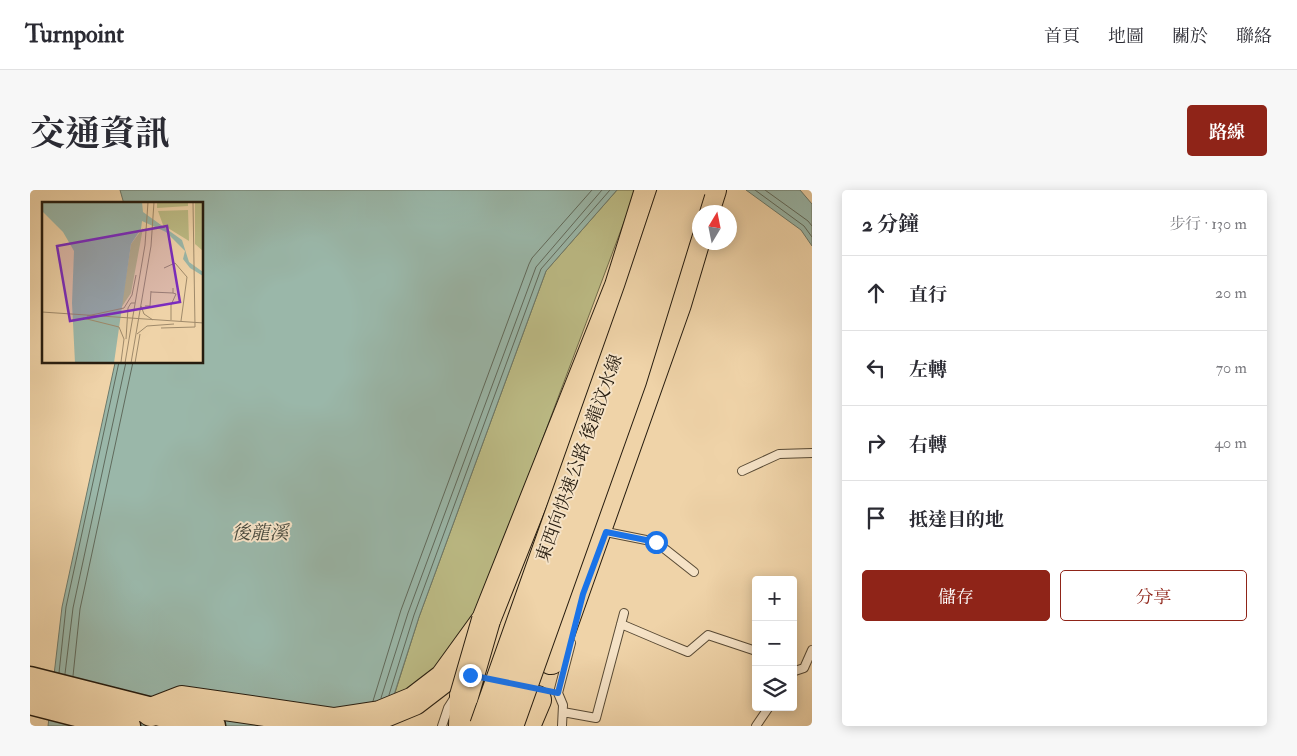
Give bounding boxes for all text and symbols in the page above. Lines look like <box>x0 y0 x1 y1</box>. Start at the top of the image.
text: Turnpoint <box>25 19 124 50</box>
text: 首頁 <box>1044 25 1080 48</box>
text: 地圖 <box>1108 25 1144 48</box>
text: 關於 <box>1172 25 1208 48</box>
text: 聯絡 <box>1236 25 1272 48</box>
button: 路線 <box>1187 105 1267 156</box>
text: 交通資訊 <box>30 112 170 156</box>
inset map <box>42 202 204 364</box>
north arrow <box>692 205 737 250</box>
text: 2 分鐘 <box>862 211 919 238</box>
text: 步行 · 130 m <box>1169 214 1247 234</box>
icon: ahead <box>862 279 890 307</box>
text: 直行 <box>909 283 947 307</box>
text: 20 m <box>1215 283 1247 303</box>
street label: 東西向快速公路 後龍汶水線 <box>531 351 628 565</box>
icon: left <box>862 354 890 382</box>
text: 左轉 <box>909 358 947 382</box>
text: 70 m <box>1216 358 1247 378</box>
icon: right <box>862 429 890 457</box>
text: 右轉 <box>909 433 947 457</box>
text: 40 m <box>1214 433 1247 453</box>
icon: arrive <box>862 504 890 532</box>
text: 抵達目的地 <box>909 508 1004 532</box>
water label: 後龍溪 <box>231 521 290 545</box>
route start <box>645 531 668 554</box>
button: 儲存 <box>862 570 1050 621</box>
button: 分享 <box>1060 570 1247 621</box>
map controls <box>752 576 797 711</box>
button: + <box>752 576 797 621</box>
button: − <box>752 621 797 666</box>
route end <box>459 664 482 687</box>
button: layers <box>752 666 797 711</box>

